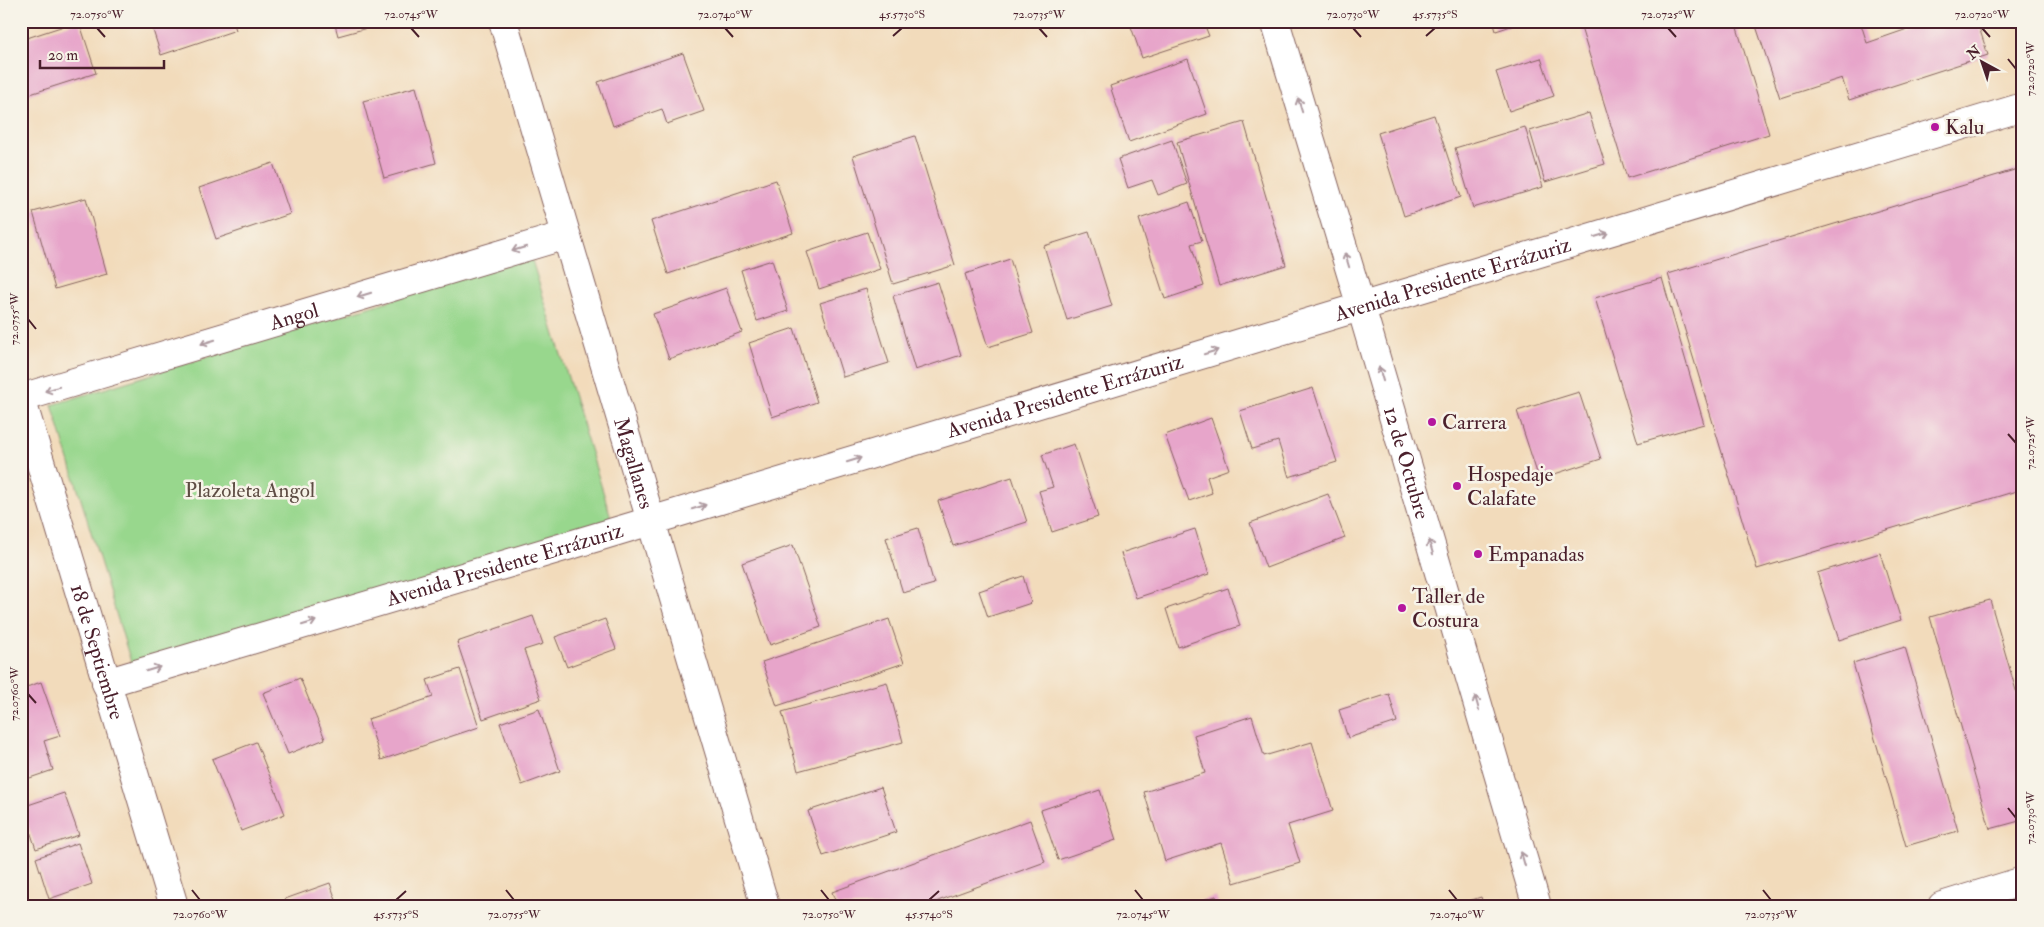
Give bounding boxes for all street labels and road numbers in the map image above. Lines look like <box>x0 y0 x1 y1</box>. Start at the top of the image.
street label: Avenida Presidente Errázuriz <box>1330 231 1574 328</box>
street label: Angol <box>265 297 323 337</box>
street label: Avenida Presidente Errázuriz <box>943 348 1187 445</box>
street label: 12 de Octubre <box>1377 403 1436 523</box>
street label: Magallanes <box>607 414 660 512</box>
street label: Avenida Presidente Errázuriz <box>382 517 626 613</box>
street label: 18 de Septiembre <box>64 581 130 723</box>

